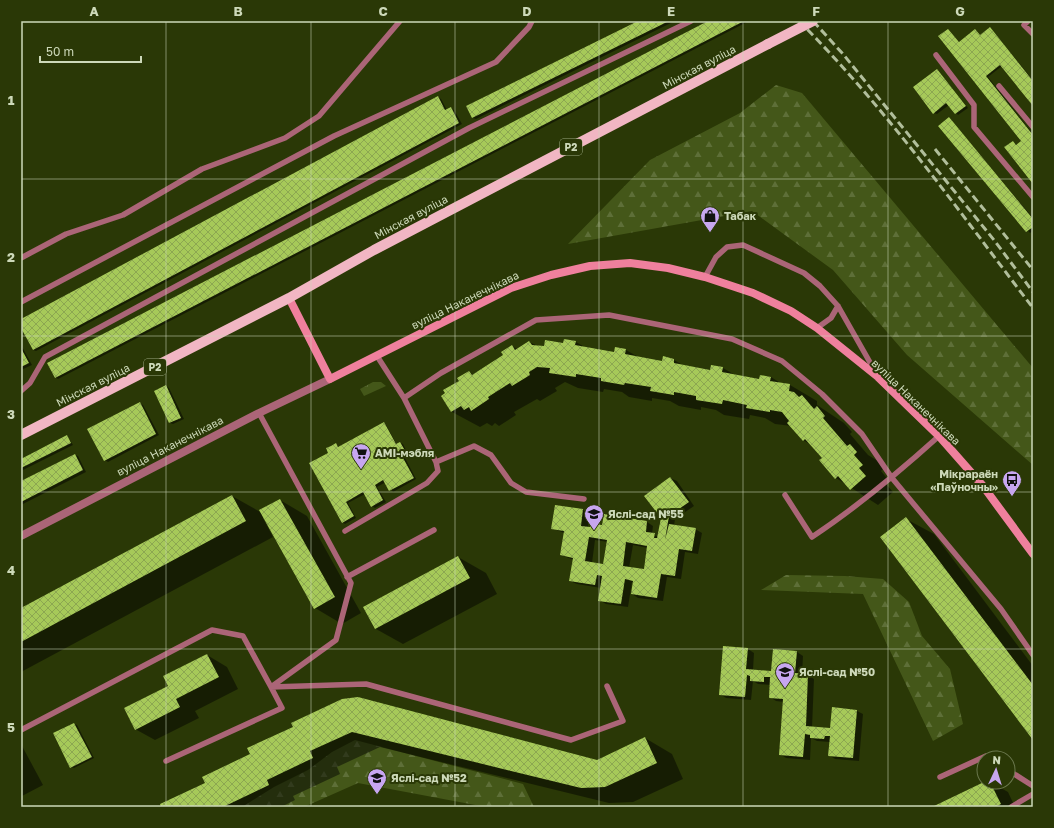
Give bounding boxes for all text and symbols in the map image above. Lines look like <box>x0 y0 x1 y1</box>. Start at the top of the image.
text: A <box>89 3 99 19</box>
text: B <box>233 3 243 19</box>
text: C <box>378 3 388 19</box>
text: D <box>522 3 532 19</box>
text: E <box>667 3 675 19</box>
text: F <box>812 3 820 19</box>
text: G <box>955 3 965 19</box>
scale bar <box>40 38 141 64</box>
street label: Мінская вуліца <box>660 42 738 91</box>
text: 50 m <box>46 44 74 59</box>
text: 1 <box>8 92 15 108</box>
road number: Р2 <box>560 139 582 155</box>
street label: Мінская вуліца <box>372 192 450 241</box>
shop icon: Табак <box>699 205 721 233</box>
place label: Табак <box>724 209 757 222</box>
text: 2 <box>7 249 15 265</box>
street label: вуліца Наканечнікава <box>409 268 521 331</box>
street label: вуліца Наканечнікава <box>869 356 963 447</box>
road number: Р2 <box>144 359 166 375</box>
street label: Мінская вуліца <box>54 360 132 409</box>
text: 3 <box>7 406 15 422</box>
street label: вуліца Наканечнікава <box>114 413 225 478</box>
supermarket icon: AMI-мэбля <box>350 442 372 470</box>
place label: AMI-мэбля <box>375 446 434 459</box>
place label: Мікрараён «Паўночны» <box>930 467 998 493</box>
bus stop icon: Мікрараён «Паўночны» <box>1001 469 1023 497</box>
school or university icon: Яслі-сад №55 <box>583 503 605 531</box>
place label: Яслі-сад №55 <box>608 507 684 520</box>
text: 4 <box>7 562 15 578</box>
school or university icon: Яслі-сад №50 <box>774 661 796 689</box>
place label: Яслі-сад №50 <box>799 665 875 678</box>
text: 5 <box>7 719 15 735</box>
north arrow <box>976 750 1016 790</box>
text: N <box>992 753 1001 766</box>
school or university icon: Яслі-сад №52 <box>366 767 388 795</box>
place label: Яслі-сад №52 <box>391 771 467 784</box>

